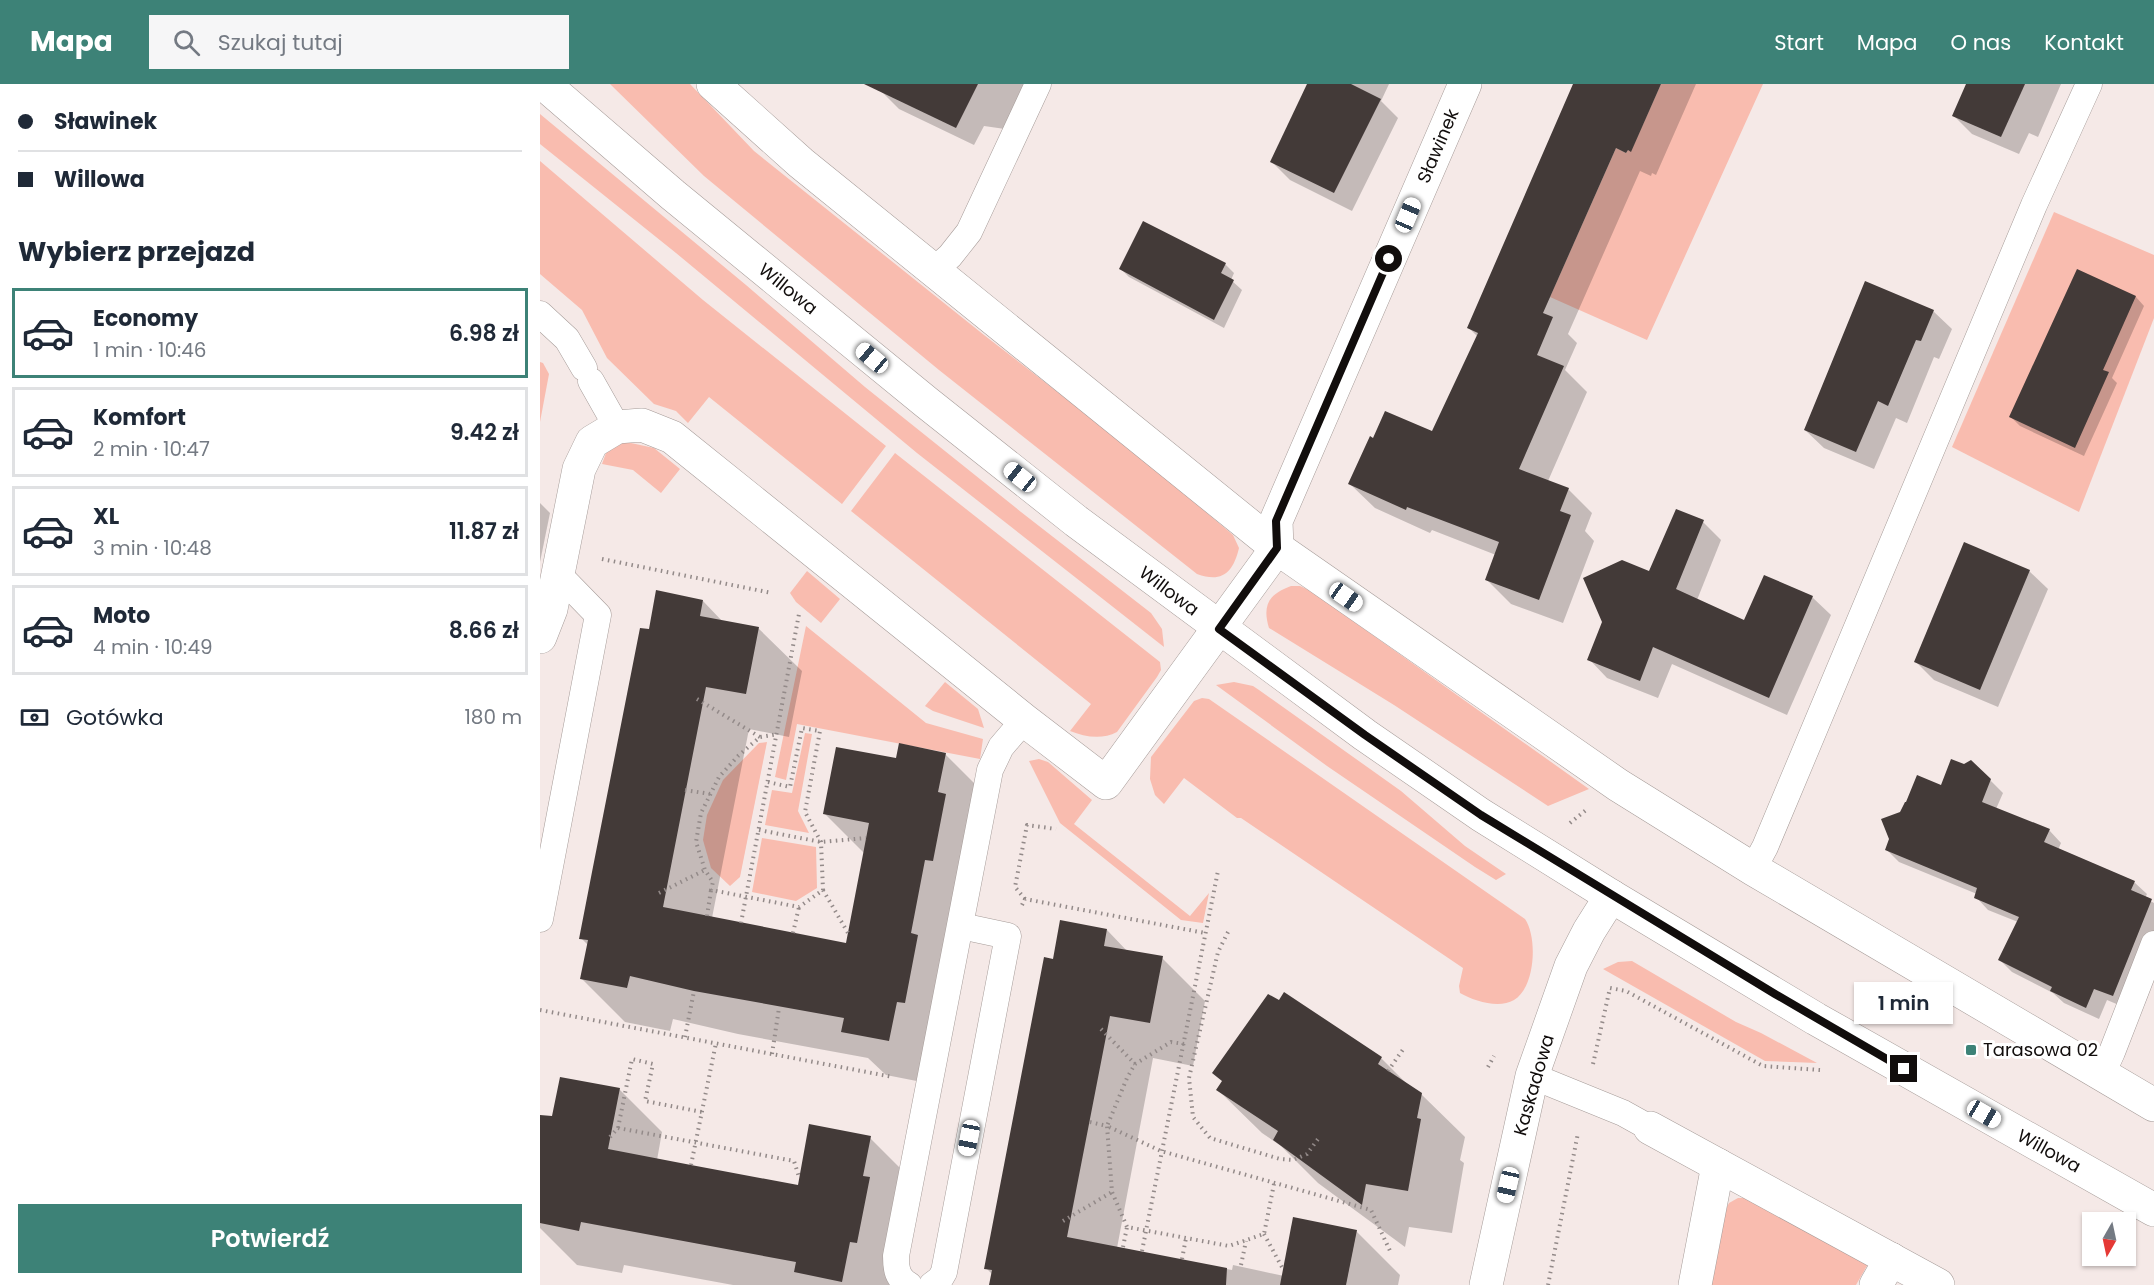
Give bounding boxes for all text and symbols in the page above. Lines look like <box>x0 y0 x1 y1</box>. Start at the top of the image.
search box <box>149 15 569 69</box>
text: Mapa <box>30 22 113 61</box>
icon: search <box>170 26 203 59</box>
text: Szukaj tutaj <box>218 27 343 58</box>
text: Start <box>1774 28 1824 57</box>
text: Mapa <box>1857 28 1918 57</box>
text: O nas <box>1951 28 2011 57</box>
text: Kontakt <box>2044 28 2124 57</box>
street label: Sławinek <box>1411 104 1465 187</box>
text: Sławinek <box>54 106 157 137</box>
text: Willowa <box>54 164 145 195</box>
car <box>1393 195 1423 235</box>
text: Wybierz przejazd <box>18 233 255 270</box>
route start <box>1375 245 1402 272</box>
street label: Willowa <box>754 257 823 320</box>
text: Economy <box>93 303 198 334</box>
icon: car <box>21 306 75 360</box>
text: 6.98 zł <box>449 318 519 349</box>
text: 1 min · 10:46 <box>93 336 206 364</box>
car <box>852 340 892 376</box>
text: Komfort <box>93 402 186 433</box>
icon: car <box>21 405 75 459</box>
text: 9.42 zł <box>450 417 519 448</box>
text: 2 min · 10:47 <box>93 435 210 463</box>
car <box>1000 459 1040 495</box>
text: XL <box>93 501 119 532</box>
icon: car <box>21 504 75 558</box>
text: 11.87 zł <box>449 516 519 547</box>
text: 3 min · 10:48 <box>93 534 212 562</box>
street label: Willowa <box>1134 560 1205 621</box>
car <box>1326 579 1366 615</box>
text: Moto <box>93 600 150 631</box>
icon: car <box>21 603 75 657</box>
text: 8.66 zł <box>449 615 519 646</box>
text: 4 min · 10:49 <box>93 633 213 661</box>
icon: cash <box>18 701 51 734</box>
text: Gotówka <box>66 702 164 733</box>
text: 180 m <box>464 703 522 731</box>
callout: 1 min <box>1854 982 1954 1024</box>
text: 1 min <box>1878 989 1929 1017</box>
street label: Kaskadowa <box>1507 1031 1560 1138</box>
place label: Tarasowa 02 <box>1983 1037 2098 1062</box>
marker: Tarasowa 02 <box>1964 1043 1978 1057</box>
route end <box>1890 1055 1917 1082</box>
car <box>1964 1097 2004 1131</box>
car <box>957 1119 981 1157</box>
street label: Willowa <box>2013 1123 2086 1178</box>
car <box>1495 1165 1521 1205</box>
button: Potwierdź <box>18 1204 522 1273</box>
north arrow <box>2082 1212 2136 1266</box>
map controls <box>2082 1212 2136 1266</box>

